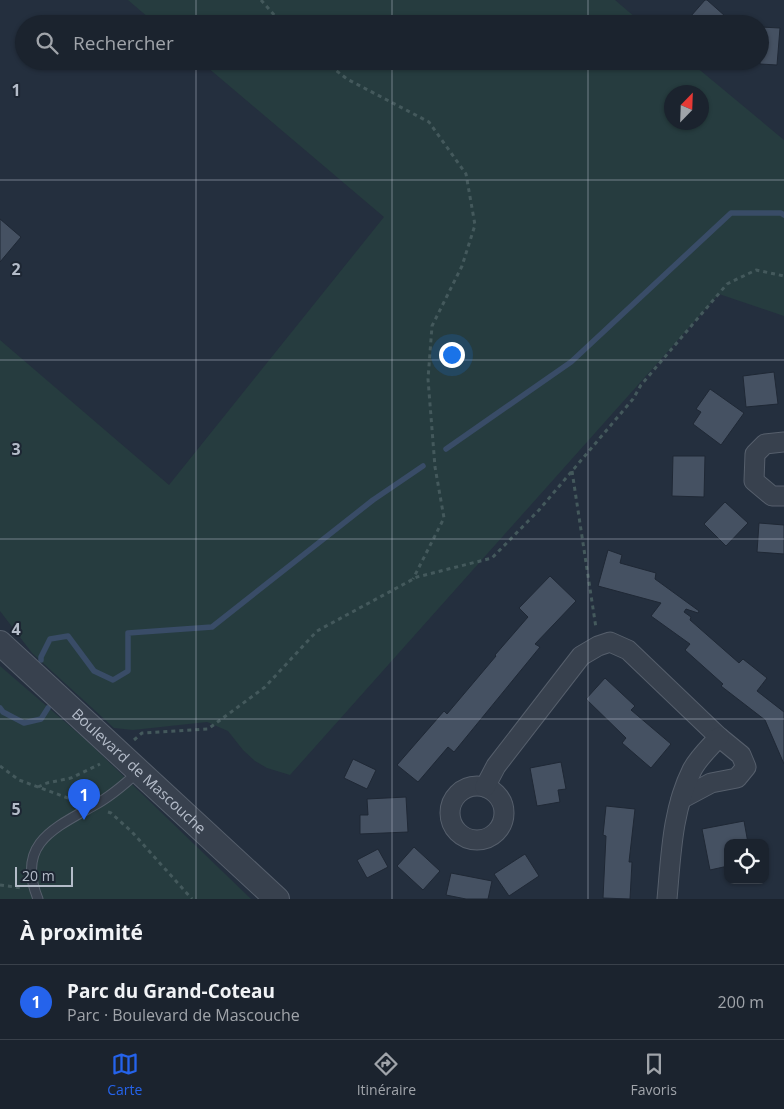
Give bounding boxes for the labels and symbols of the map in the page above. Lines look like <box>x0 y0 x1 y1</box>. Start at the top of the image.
text: 1 <box>11 79 21 101</box>
north arrow <box>664 85 709 130</box>
text: 2 <box>11 258 21 280</box>
your location <box>439 342 465 368</box>
text: 3 <box>11 438 21 460</box>
text: 4 <box>11 618 21 640</box>
street label: Boulevard de Mascouche <box>68 703 211 838</box>
pin: 1 <box>68 779 100 820</box>
text: 5 <box>11 798 21 820</box>
scale bar <box>15 864 72 887</box>

